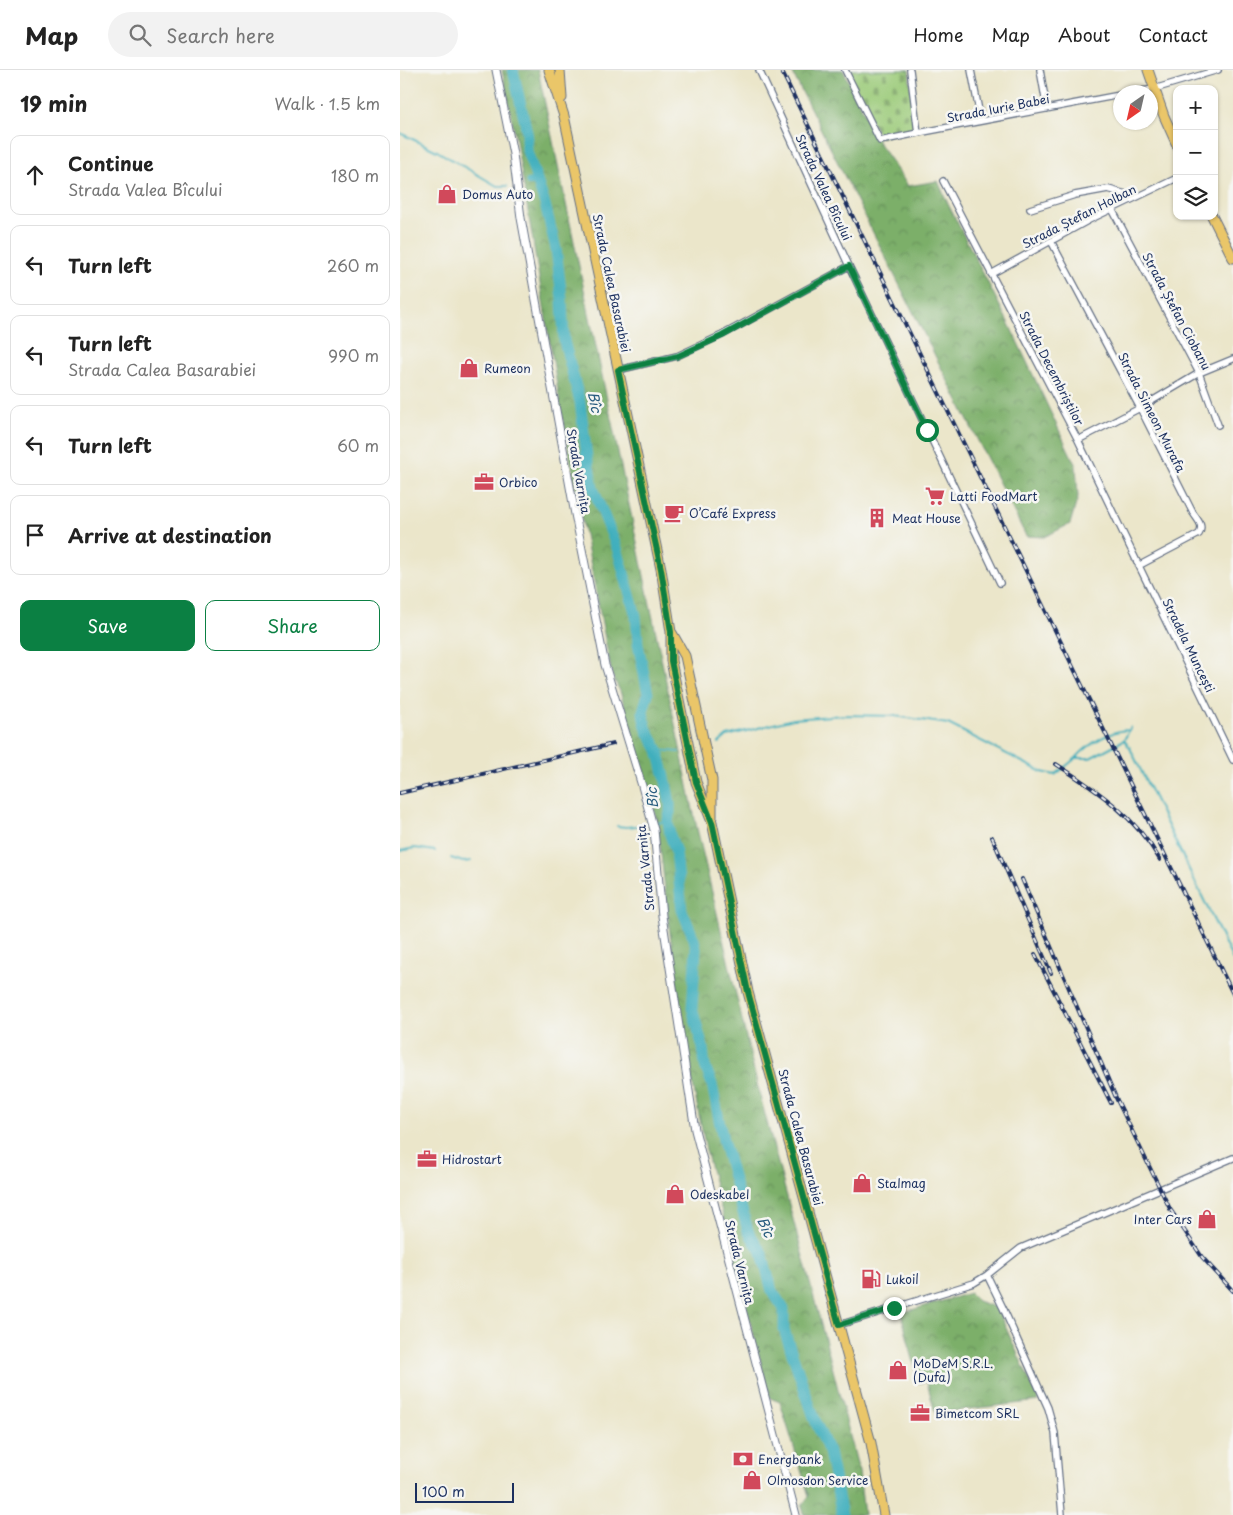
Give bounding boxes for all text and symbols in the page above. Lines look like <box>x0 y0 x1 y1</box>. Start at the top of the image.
search box <box>108 12 458 57</box>
text: Map <box>25 17 78 53</box>
icon: search <box>126 21 154 49</box>
text: Search here <box>166 21 275 49</box>
text: Home <box>913 21 963 48</box>
text: Map <box>991 21 1030 48</box>
text: About <box>1058 21 1110 48</box>
text: Contact <box>1138 21 1208 48</box>
north arrow <box>1113 85 1158 130</box>
map controls <box>1173 85 1218 220</box>
button: + <box>1173 85 1218 130</box>
text: 19 min <box>20 87 87 119</box>
street label: Strada Iurie Babei <box>945 89 1051 127</box>
text: Walk · 1.5 km <box>275 91 380 115</box>
button: − <box>1173 130 1218 175</box>
street label: Strada Valea Bîcului <box>791 131 857 243</box>
text: Continue <box>68 149 154 177</box>
icon: ahead <box>21 161 49 189</box>
text: 180 m <box>331 163 379 187</box>
button: layers <box>1173 175 1218 220</box>
text: Strada Valea Bîcului <box>68 177 222 201</box>
street label: Strada Ștefan Holban <box>1019 179 1139 253</box>
shop icon: Domus Auto <box>436 183 458 205</box>
place label: Domus Auto <box>462 185 534 203</box>
street label: Strada Calea Basarabiei <box>589 212 635 354</box>
street label: Strada Ștefan Ciobanu <box>1138 249 1216 373</box>
icon: left <box>21 251 49 279</box>
text: Turn left <box>68 251 152 279</box>
text: 260 m <box>327 253 379 277</box>
street label: Strada Decembriștilor <box>1015 308 1089 429</box>
text: Turn left <box>68 329 152 357</box>
icon: left <box>21 341 49 369</box>
text: 990 m <box>328 343 379 367</box>
street label: Strada Simeon Murafa <box>1114 349 1190 476</box>
text: Strada Calea Basarabiei <box>68 357 256 381</box>
shop icon: Rumeon <box>458 357 480 379</box>
place label: Rumeon <box>484 359 531 377</box>
water label: Bîc <box>583 390 608 416</box>
route start <box>916 419 939 442</box>
street label: Strada Varnița <box>563 427 595 516</box>
icon: left <box>21 431 49 459</box>
text: Turn left <box>68 431 152 459</box>
text: 60 m <box>337 433 379 457</box>
office icon: Orbico <box>473 471 495 493</box>
place label: Orbico <box>499 473 538 491</box>
supermarket icon: Latti FoodMart <box>924 485 946 507</box>
place label: Latti FoodMart <box>950 487 1038 505</box>
cafe icon: O’Café Express <box>663 502 685 524</box>
place label: O’Café Express <box>689 504 776 522</box>
building icon: Meat House <box>866 507 888 529</box>
place label: Meat House <box>892 509 961 527</box>
icon: arrive <box>21 521 49 549</box>
text: Arrive at destination <box>68 521 272 549</box>
street label: Stradela Muncești <box>1158 595 1220 695</box>
button: Save <box>20 600 195 651</box>
button: Share <box>205 600 380 651</box>
water label: Bîc <box>641 785 663 809</box>
street label: Strada Varnița <box>631 824 658 912</box>
street label: Strada Calea Basarabiei <box>774 1067 828 1207</box>
office icon: Hidrostart <box>416 1148 438 1170</box>
place label: Hidrostart <box>442 1150 502 1168</box>
shop icon: Stalmag <box>851 1172 873 1194</box>
place label: Stalmag <box>877 1174 926 1192</box>
shop icon: Odeskabel <box>664 1183 686 1205</box>
place label: Odeskabel <box>690 1185 749 1203</box>
shop icon: Inter Cars <box>1196 1208 1218 1230</box>
place label: Inter Cars <box>1134 1210 1193 1228</box>
water label: Bîc <box>752 1213 781 1242</box>
street label: Strada Varnița <box>721 1218 759 1307</box>
fuel station icon: Lukoil <box>860 1268 882 1290</box>
place label: Lukoil <box>886 1270 919 1288</box>
route end <box>883 1297 906 1320</box>
place label: MoDeM S.R.L. (Dufa) <box>913 1354 993 1386</box>
shop icon: MoDeM S.R.L. (Dufa) <box>887 1359 909 1381</box>
office icon: Bimetcom SRL <box>909 1402 931 1424</box>
place label: Bimetcom SRL <box>935 1404 1020 1422</box>
bank icon: Energbank <box>732 1448 754 1470</box>
place label: Energbank <box>758 1450 821 1468</box>
shop icon: Olmosdon Service <box>741 1469 763 1491</box>
place label: Olmosdon Service <box>767 1471 868 1489</box>
scale bar <box>415 1480 514 1503</box>
text: 100 m <box>422 1481 465 1502</box>

